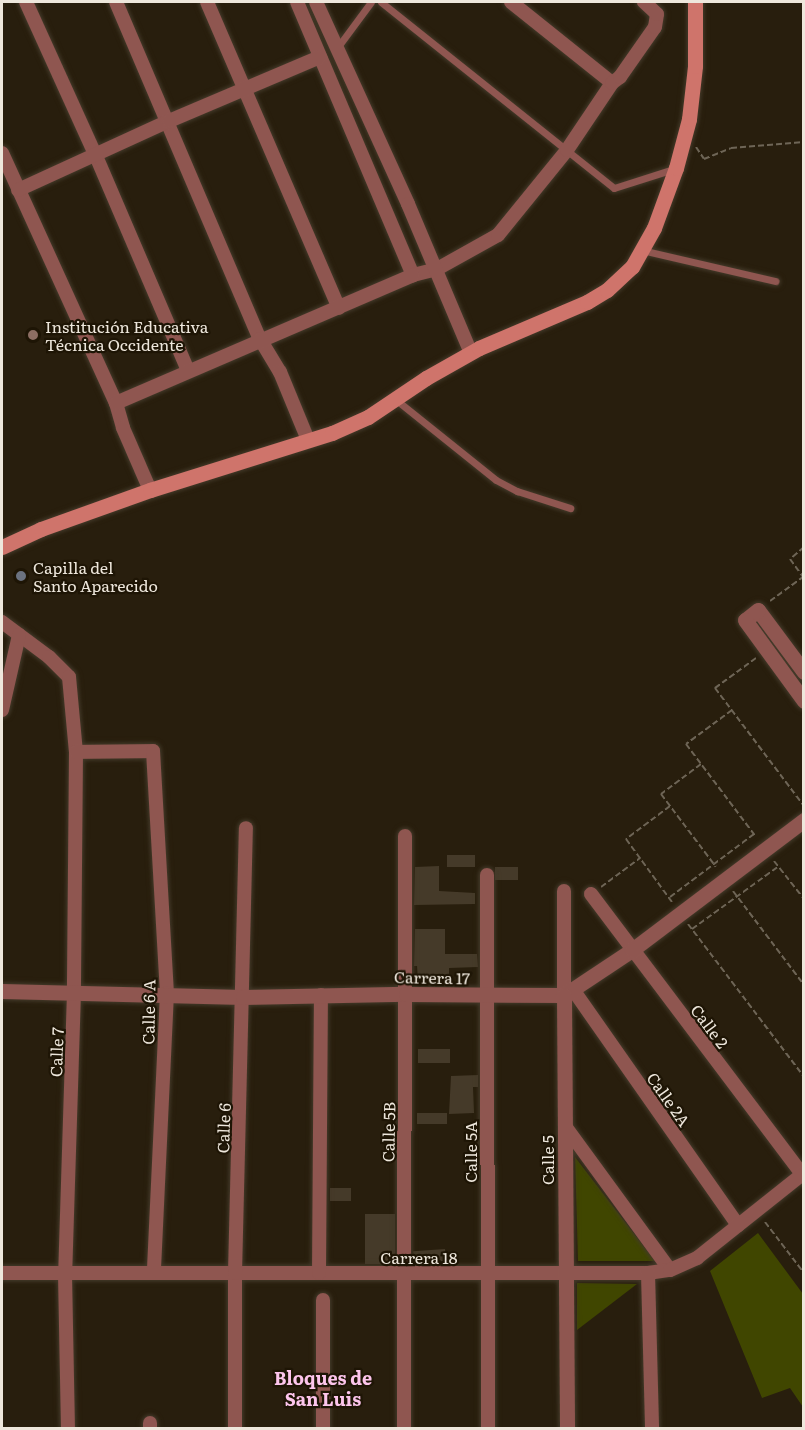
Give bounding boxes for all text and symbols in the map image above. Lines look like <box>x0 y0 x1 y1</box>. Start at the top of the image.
place label: Institución Educativa Técnica Occidente <box>45 316 208 354</box>
marker: Institución Educativa Técnica Occidente <box>26 328 40 342</box>
place label: Capilla del Santo Aparecido <box>33 557 158 595</box>
marker: Capilla del Santo Aparecido <box>14 569 28 583</box>
street label: Carrera 17 <box>394 967 470 987</box>
street label: Calle 6 A <box>138 979 158 1045</box>
street label: Calle 2 <box>687 1000 733 1052</box>
street label: Calle 7 <box>46 1027 66 1077</box>
street label: Calle 2A <box>643 1068 695 1130</box>
street label: Calle 5B <box>378 1102 398 1162</box>
street label: Calle 6 <box>213 1103 233 1153</box>
street label: Calle 5A <box>460 1121 480 1183</box>
street label: Calle 5 <box>537 1135 557 1185</box>
street label: Carrera 18 <box>380 1247 458 1267</box>
district label: Bloques de San Luis <box>274 1368 372 1410</box>

